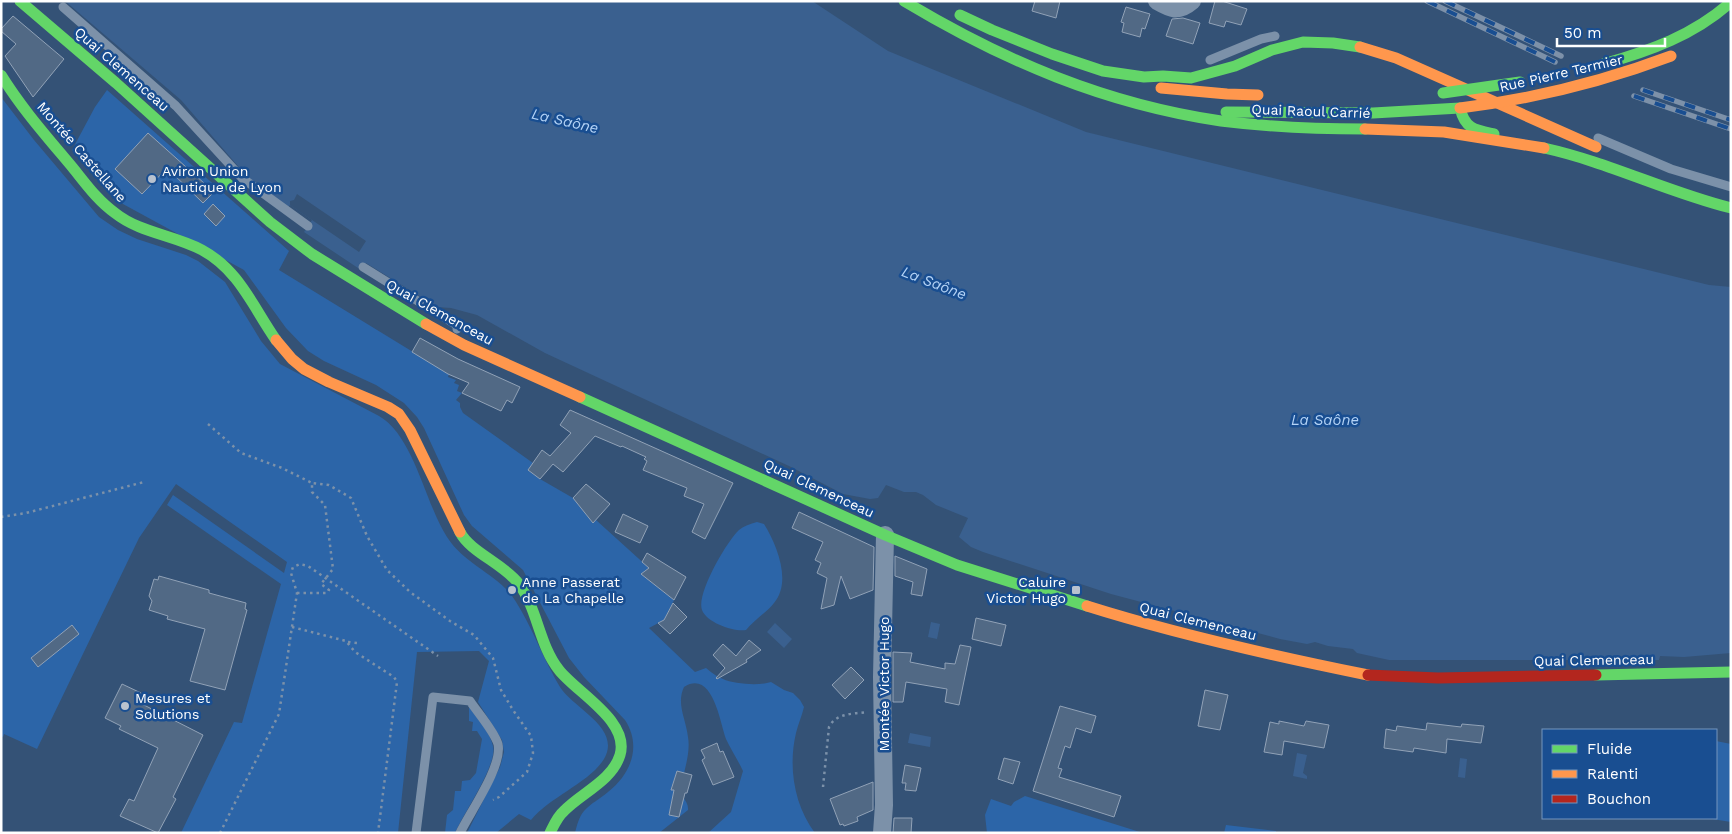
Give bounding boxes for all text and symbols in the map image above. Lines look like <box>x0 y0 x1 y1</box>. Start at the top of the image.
scale bar <box>1557 15 1664 47</box>
street label: Quai Clemenceau <box>71 24 173 114</box>
text: 50 m <box>1564 24 1601 42</box>
street label: Rue Pierre Termier <box>1498 51 1625 95</box>
street label: Montée Castellane <box>34 99 130 205</box>
street label: Quai Raoul Carrié <box>1251 101 1371 121</box>
water label: La Saône <box>530 105 600 137</box>
place label: Aviron Union Nautique de Lyon <box>162 163 282 195</box>
marker: Aviron Union Nautique de Lyon <box>146 173 158 185</box>
water label: La Saône <box>899 262 969 304</box>
street label: Quai Clemenceau <box>384 276 496 348</box>
water label: La Saône <box>1291 411 1359 429</box>
street label: Quai Clemenceau <box>761 455 877 521</box>
place label: Anne Passerat de La Chapelle <box>522 574 624 606</box>
place label: Caluire Victor Hugo <box>986 574 1066 606</box>
marker: Anne Passerat de La Chapelle <box>506 584 518 596</box>
marker: Caluire Victor Hugo <box>1070 584 1082 596</box>
street label: Quai Clemenceau <box>1138 599 1258 643</box>
street label: Montée Victor Hugo <box>876 617 892 751</box>
street label: Quai Clemenceau <box>1534 651 1654 669</box>
place label: Mesures et Solutions <box>135 690 211 722</box>
marker: Mesures et Solutions <box>119 700 131 712</box>
legend <box>1542 729 1717 819</box>
text: Fluide <box>1587 740 1632 758</box>
text: Ralenti <box>1587 765 1638 783</box>
text: Bouchon <box>1587 790 1651 808</box>

